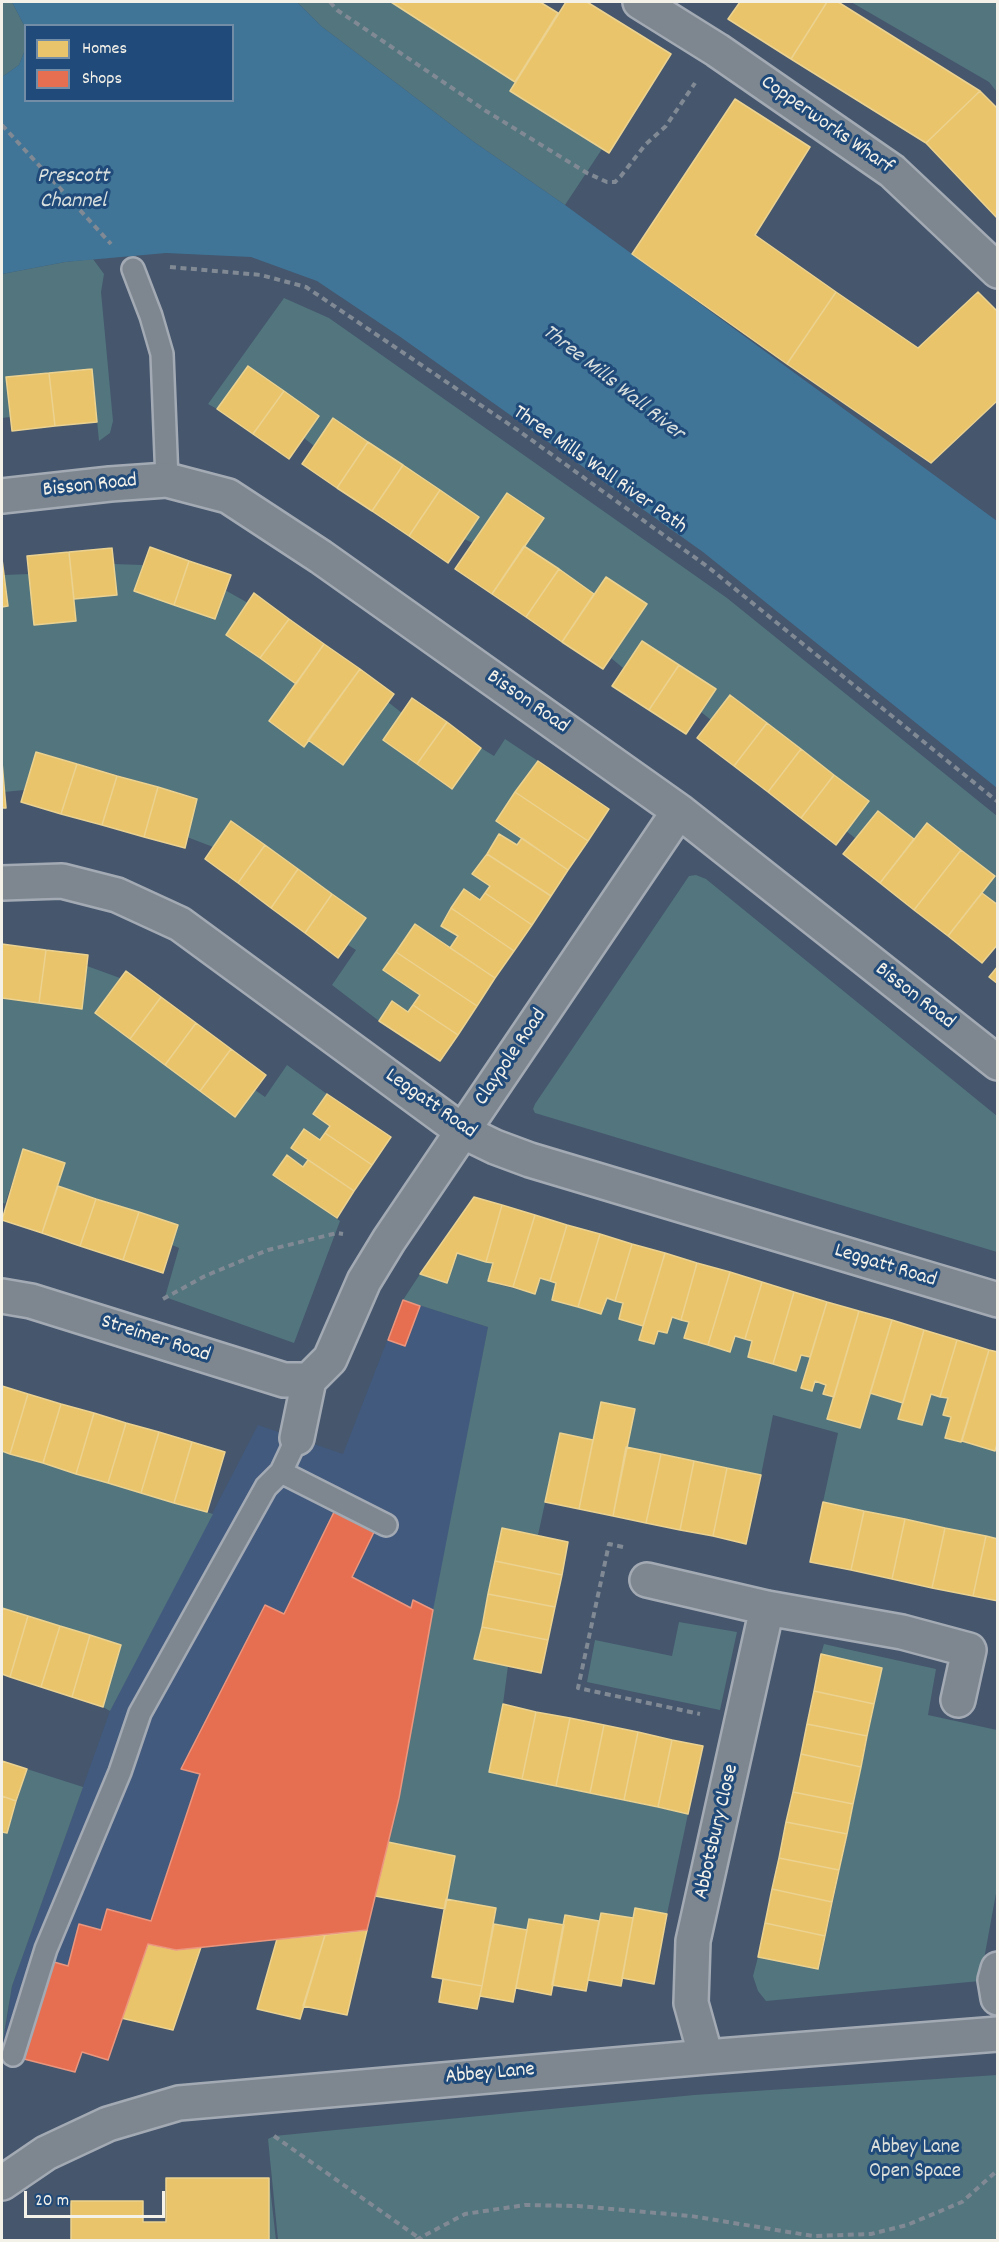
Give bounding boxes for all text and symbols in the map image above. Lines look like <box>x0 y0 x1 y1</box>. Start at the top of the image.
legend <box>24 24 234 102</box>
text: Homes <box>82 37 127 62</box>
text: Shops <box>82 67 122 92</box>
street label: Copperworks Wharf <box>755 71 897 181</box>
water label: Prescott Channel <box>37 165 109 216</box>
water label: Three Mills Wall River <box>536 320 688 448</box>
street label: Three Mills Wall River Path <box>507 401 691 541</box>
street label: Bisson Road <box>42 470 138 504</box>
street label: Bisson Road <box>481 666 573 740</box>
street label: Bisson Road <box>869 958 959 1036</box>
street label: Claypole Road <box>470 1005 554 1111</box>
street label: Leggatt Road <box>380 1064 480 1146</box>
street label: Leggatt Road <box>831 1240 939 1294</box>
street label: Streimer Road <box>97 1310 213 1370</box>
street label: Abbotsbury Close <box>690 1762 746 1902</box>
street label: Abbey Lane <box>444 2059 536 2091</box>
park label: Abbey Lane Open Space <box>869 2136 961 2186</box>
scale bar <box>27 2179 168 2217</box>
text: 20 m <box>35 2189 69 2214</box>

